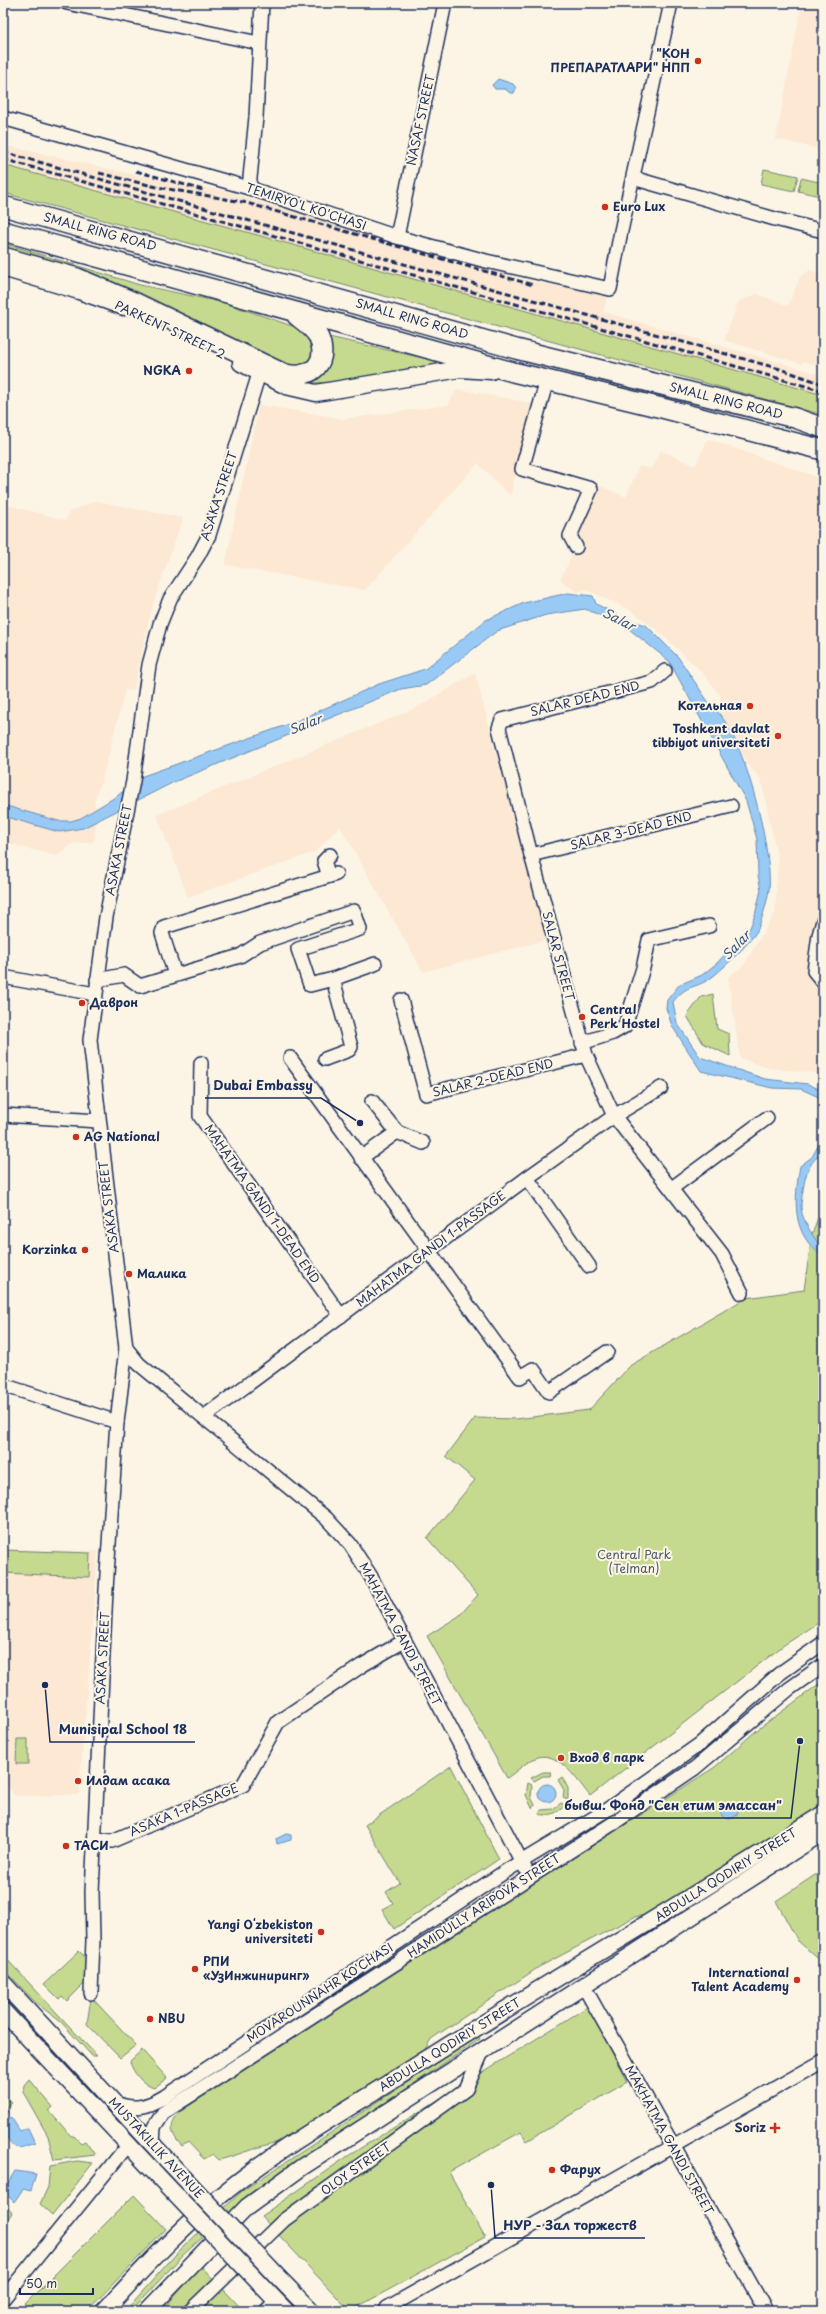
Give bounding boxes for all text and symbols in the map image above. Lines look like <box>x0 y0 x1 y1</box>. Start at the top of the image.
place label: "КОН ПРЕПАРАТЛАРИ" НПП <box>551 44 690 76</box>
marker: "КОН ПРЕПАРАТЛАРИ" НПП <box>693 56 703 66</box>
street label: NASAF STREET <box>402 71 439 167</box>
street label: TEMIRYO'L KO'CHASI <box>243 178 369 234</box>
place label: Euro Lux <box>613 197 665 215</box>
marker: Euro Lux <box>600 202 610 212</box>
street label: SMALL RING ROAD <box>42 207 159 255</box>
street label: SMALL RING ROAD <box>354 293 471 343</box>
street label: PARKENT STREET 2 <box>112 296 229 363</box>
place label: NGKA <box>143 361 182 379</box>
marker: NGKA <box>184 366 194 376</box>
street label: SMALL RING ROAD <box>667 377 785 423</box>
street label: ASAKA STREET <box>195 448 241 543</box>
water label: Salar <box>600 602 641 636</box>
street label: SALAR DEAD END <box>528 676 641 720</box>
place label: Котельная <box>678 696 742 714</box>
marker: Котельная <box>745 701 755 711</box>
water label: Salar <box>286 708 326 739</box>
place label: Toshkent davlat tibbiyot universiteti <box>652 719 770 751</box>
marker: Toshkent davlat tibbiyot universiteti <box>773 731 783 741</box>
street label: ASAKA STREET <box>100 802 136 897</box>
street label: SALAR 3-DEAD END <box>568 806 693 854</box>
street label: SALAR STREET <box>538 909 580 1003</box>
water label: Salar <box>717 924 756 964</box>
place label: Даврон <box>89 993 138 1011</box>
marker: Даврон <box>77 998 87 1008</box>
place label: Central Perk Hostel <box>590 1000 660 1032</box>
marker: Central Perk Hostel <box>577 1012 587 1022</box>
street label: SALAR 2-DEAD END <box>430 1053 555 1101</box>
callout: Dubai Embassy <box>205 1073 321 1098</box>
text: Dubai Embassy <box>213 1075 313 1094</box>
street label: MAHATMA GANDI 1-DEAD END <box>201 1120 325 1287</box>
place label: AG National <box>83 1127 160 1145</box>
marker: AG National <box>71 1132 81 1142</box>
street label: ASAKA STREET <box>93 1159 123 1254</box>
street label: MAHATMA GANDI 1-PASSAGE <box>352 1186 509 1311</box>
place label: Korzinka <box>22 1240 77 1258</box>
marker: Korzinka <box>80 1245 90 1255</box>
place label: Малика <box>137 1264 187 1282</box>
marker: Малика <box>124 1269 134 1279</box>
park label: Central Park (Telman) <box>597 1545 671 1577</box>
street label: MAHATMA GANDI STREET <box>355 1559 447 1709</box>
street label: ASAKA STREET <box>91 1610 113 1705</box>
callout: Munisipal School 18 <box>50 1717 195 1742</box>
text: Munisipal School 18 <box>59 1719 187 1738</box>
place label: Вход в парк <box>569 1748 645 1766</box>
marker: Вход в парк <box>556 1753 566 1763</box>
place label: Илдам асака <box>86 1771 171 1789</box>
marker: Илдам асака <box>73 1776 83 1786</box>
street label: ASAKA 1-PASSAGE <box>126 1778 241 1840</box>
callout: бывш. Фонд "Сен етим эмассан" <box>555 1793 791 1818</box>
text: бывш. Фонд "Сен етим эмассан" <box>564 1795 782 1814</box>
street label: ABDULLA QODIRIY STREET <box>651 1823 801 1925</box>
place label: ТАСИ <box>74 1836 109 1854</box>
marker: ТАСИ <box>61 1841 71 1851</box>
street label: HAMIDULLY ARIPOVA STREET <box>403 1848 564 1962</box>
place label: Yangi Oʻzbekiston universiteti <box>207 1915 313 1947</box>
marker: Yangi Oʻzbekiston universiteti <box>316 1927 326 1937</box>
street label: MOVAROUNNAHR KO'CHASI <box>243 1938 396 2046</box>
place label: РПИ «УзИнжиниринг» <box>203 1952 310 1984</box>
place label: International Talent Academy <box>691 1963 789 1995</box>
marker: РПИ «УзИнжиниринг» <box>190 1964 200 1974</box>
marker: International Talent Academy <box>792 1975 802 1985</box>
street label: ABDULLA QODIRIY STREET <box>375 1993 525 2095</box>
place label: NBU <box>158 2009 185 2027</box>
marker: NBU <box>145 2014 155 2024</box>
street label: MAKHATMA GANDI STREET <box>621 2062 719 2218</box>
street label: MUSTAKILLIK AVENUE <box>105 2093 209 2202</box>
place label: Soriz <box>735 2118 766 2136</box>
marker: Soriz <box>769 2122 781 2134</box>
street label: OLOY STREET <box>317 2137 395 2199</box>
place label: Фарух <box>560 2160 601 2178</box>
marker: Фарух <box>547 2165 557 2175</box>
callout: НУР - Зал торжеств <box>495 2213 645 2238</box>
text: НУР - Зал торжеств <box>503 2215 637 2234</box>
scale bar <box>20 2270 93 2296</box>
text: 50 m <box>26 2274 57 2292</box>

